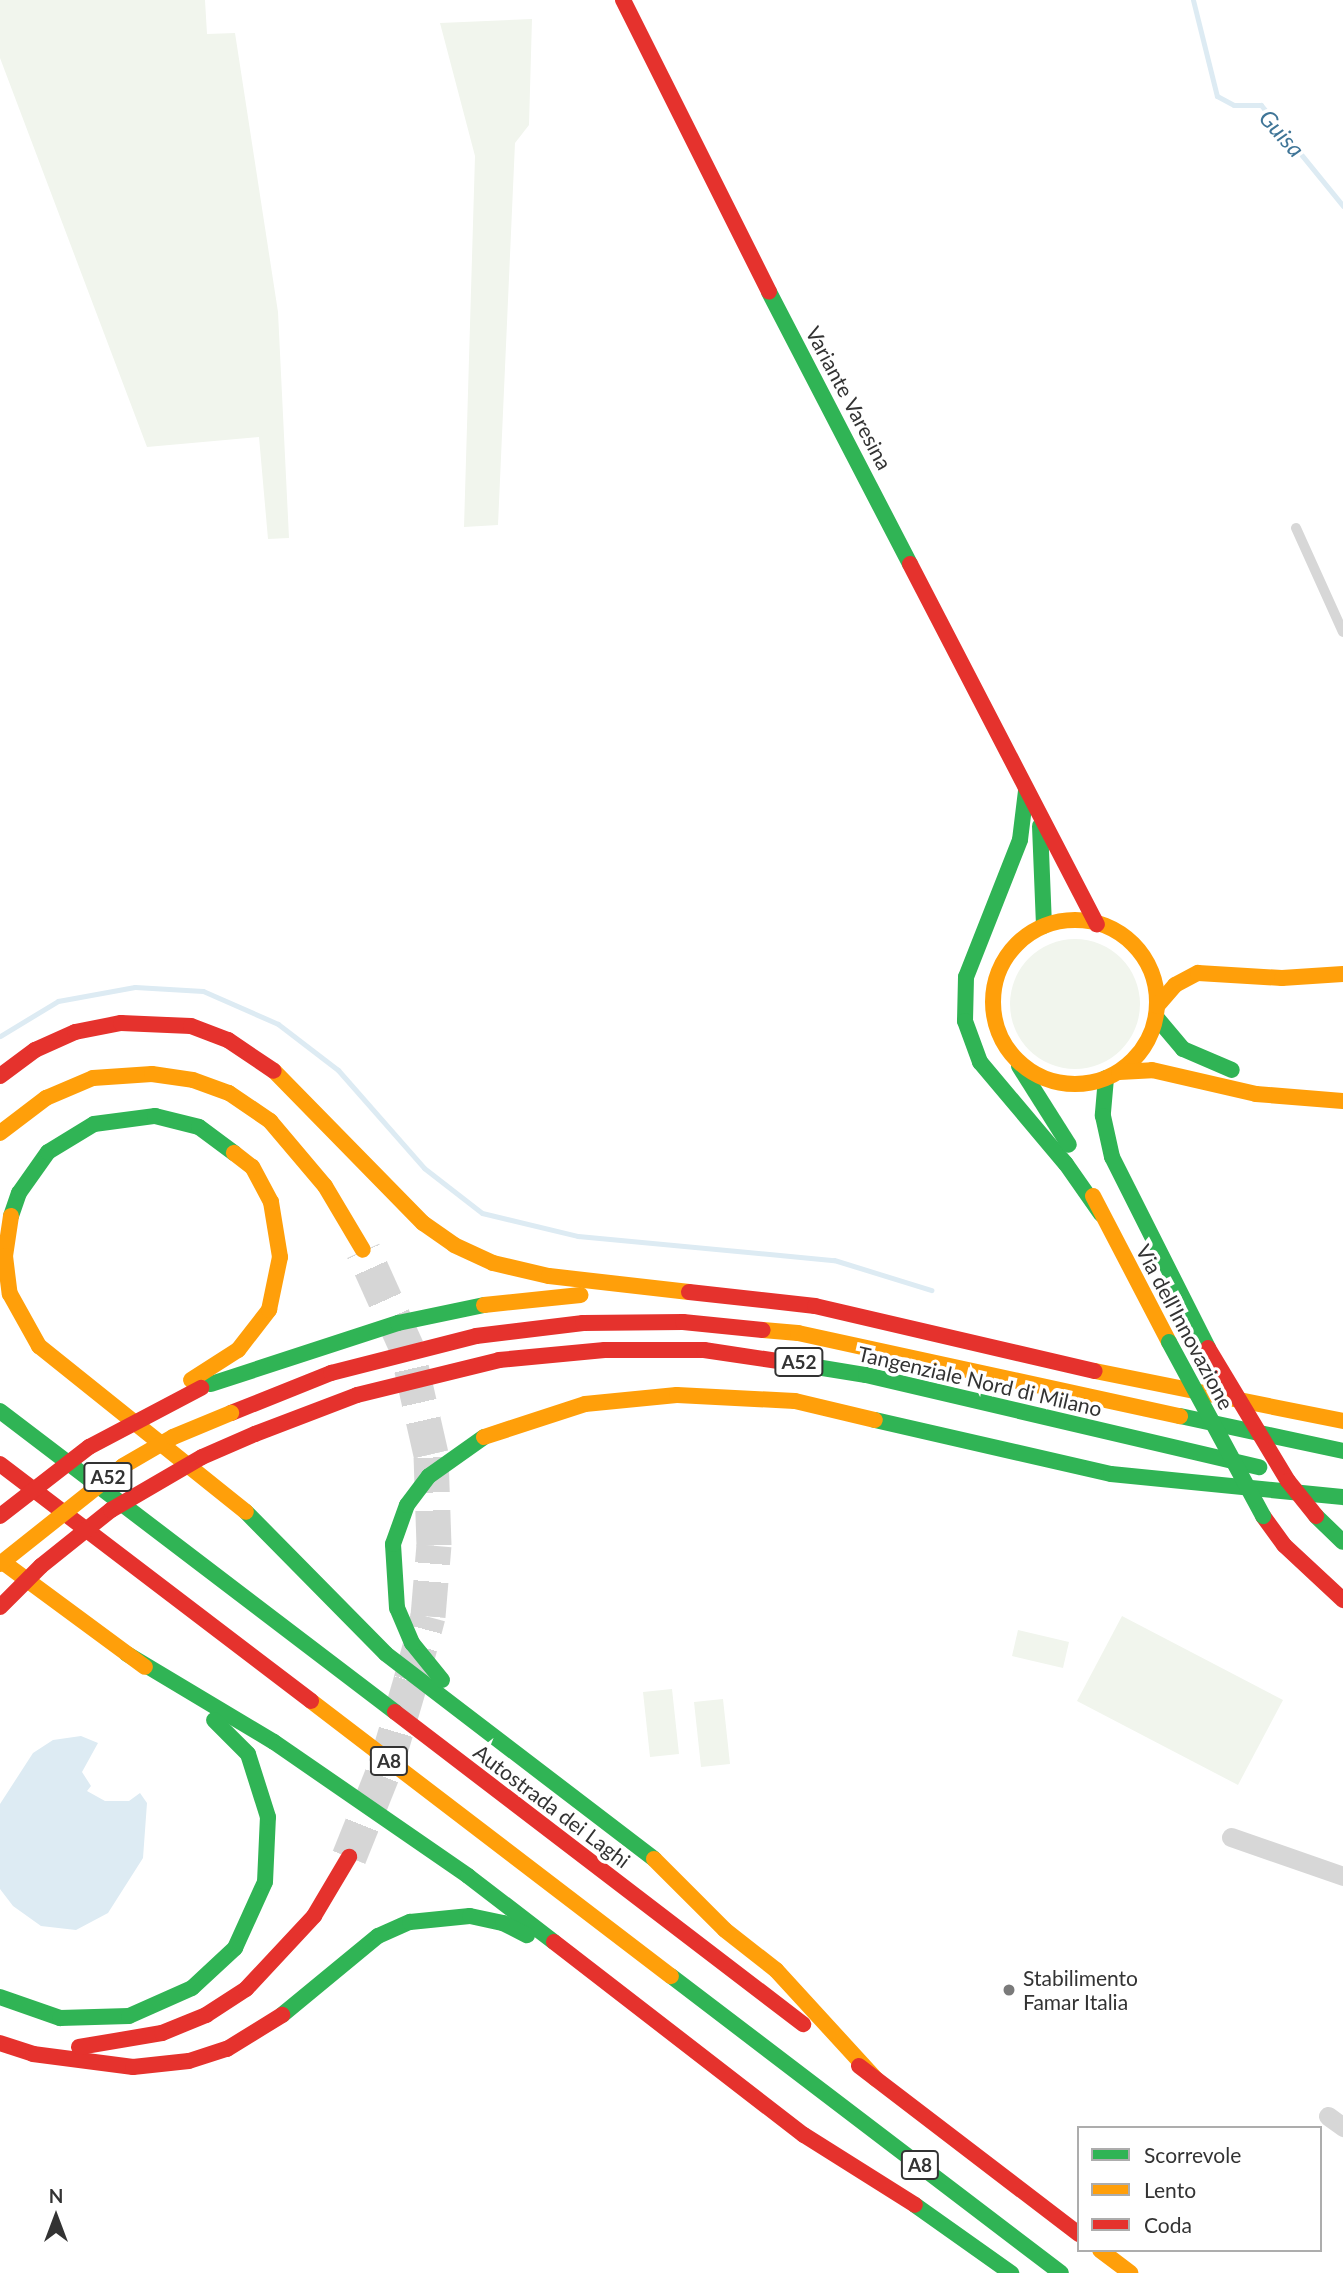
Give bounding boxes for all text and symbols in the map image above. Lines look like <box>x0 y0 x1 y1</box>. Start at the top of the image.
water label: Guisa <box>1254 104 1310 162</box>
street label: Variante Varesina <box>800 322 898 474</box>
street label: Via dell'Innovazione <box>1131 1240 1239 1414</box>
street label: Tangenziale Nord di Milano <box>856 1341 1104 1421</box>
road number: A52 <box>773 1346 825 1378</box>
road number: A52 <box>82 1462 134 1492</box>
street label: Autostrada dei Laghi <box>469 1739 635 1873</box>
road number: A8 <box>370 1746 408 1777</box>
place label: Stabilimento Famar Italia <box>1023 1965 1138 2015</box>
marker: Stabilimento Famar Italia <box>1001 1982 1017 1998</box>
legend <box>1077 2126 1322 2252</box>
text: Scorrevole <box>1144 2142 1241 2167</box>
road number: A8 <box>901 2150 939 2180</box>
text: Lento <box>1144 2177 1196 2202</box>
north arrow <box>21 2182 91 2252</box>
text: N <box>49 2184 63 2207</box>
text: Coda <box>1144 2212 1192 2237</box>

